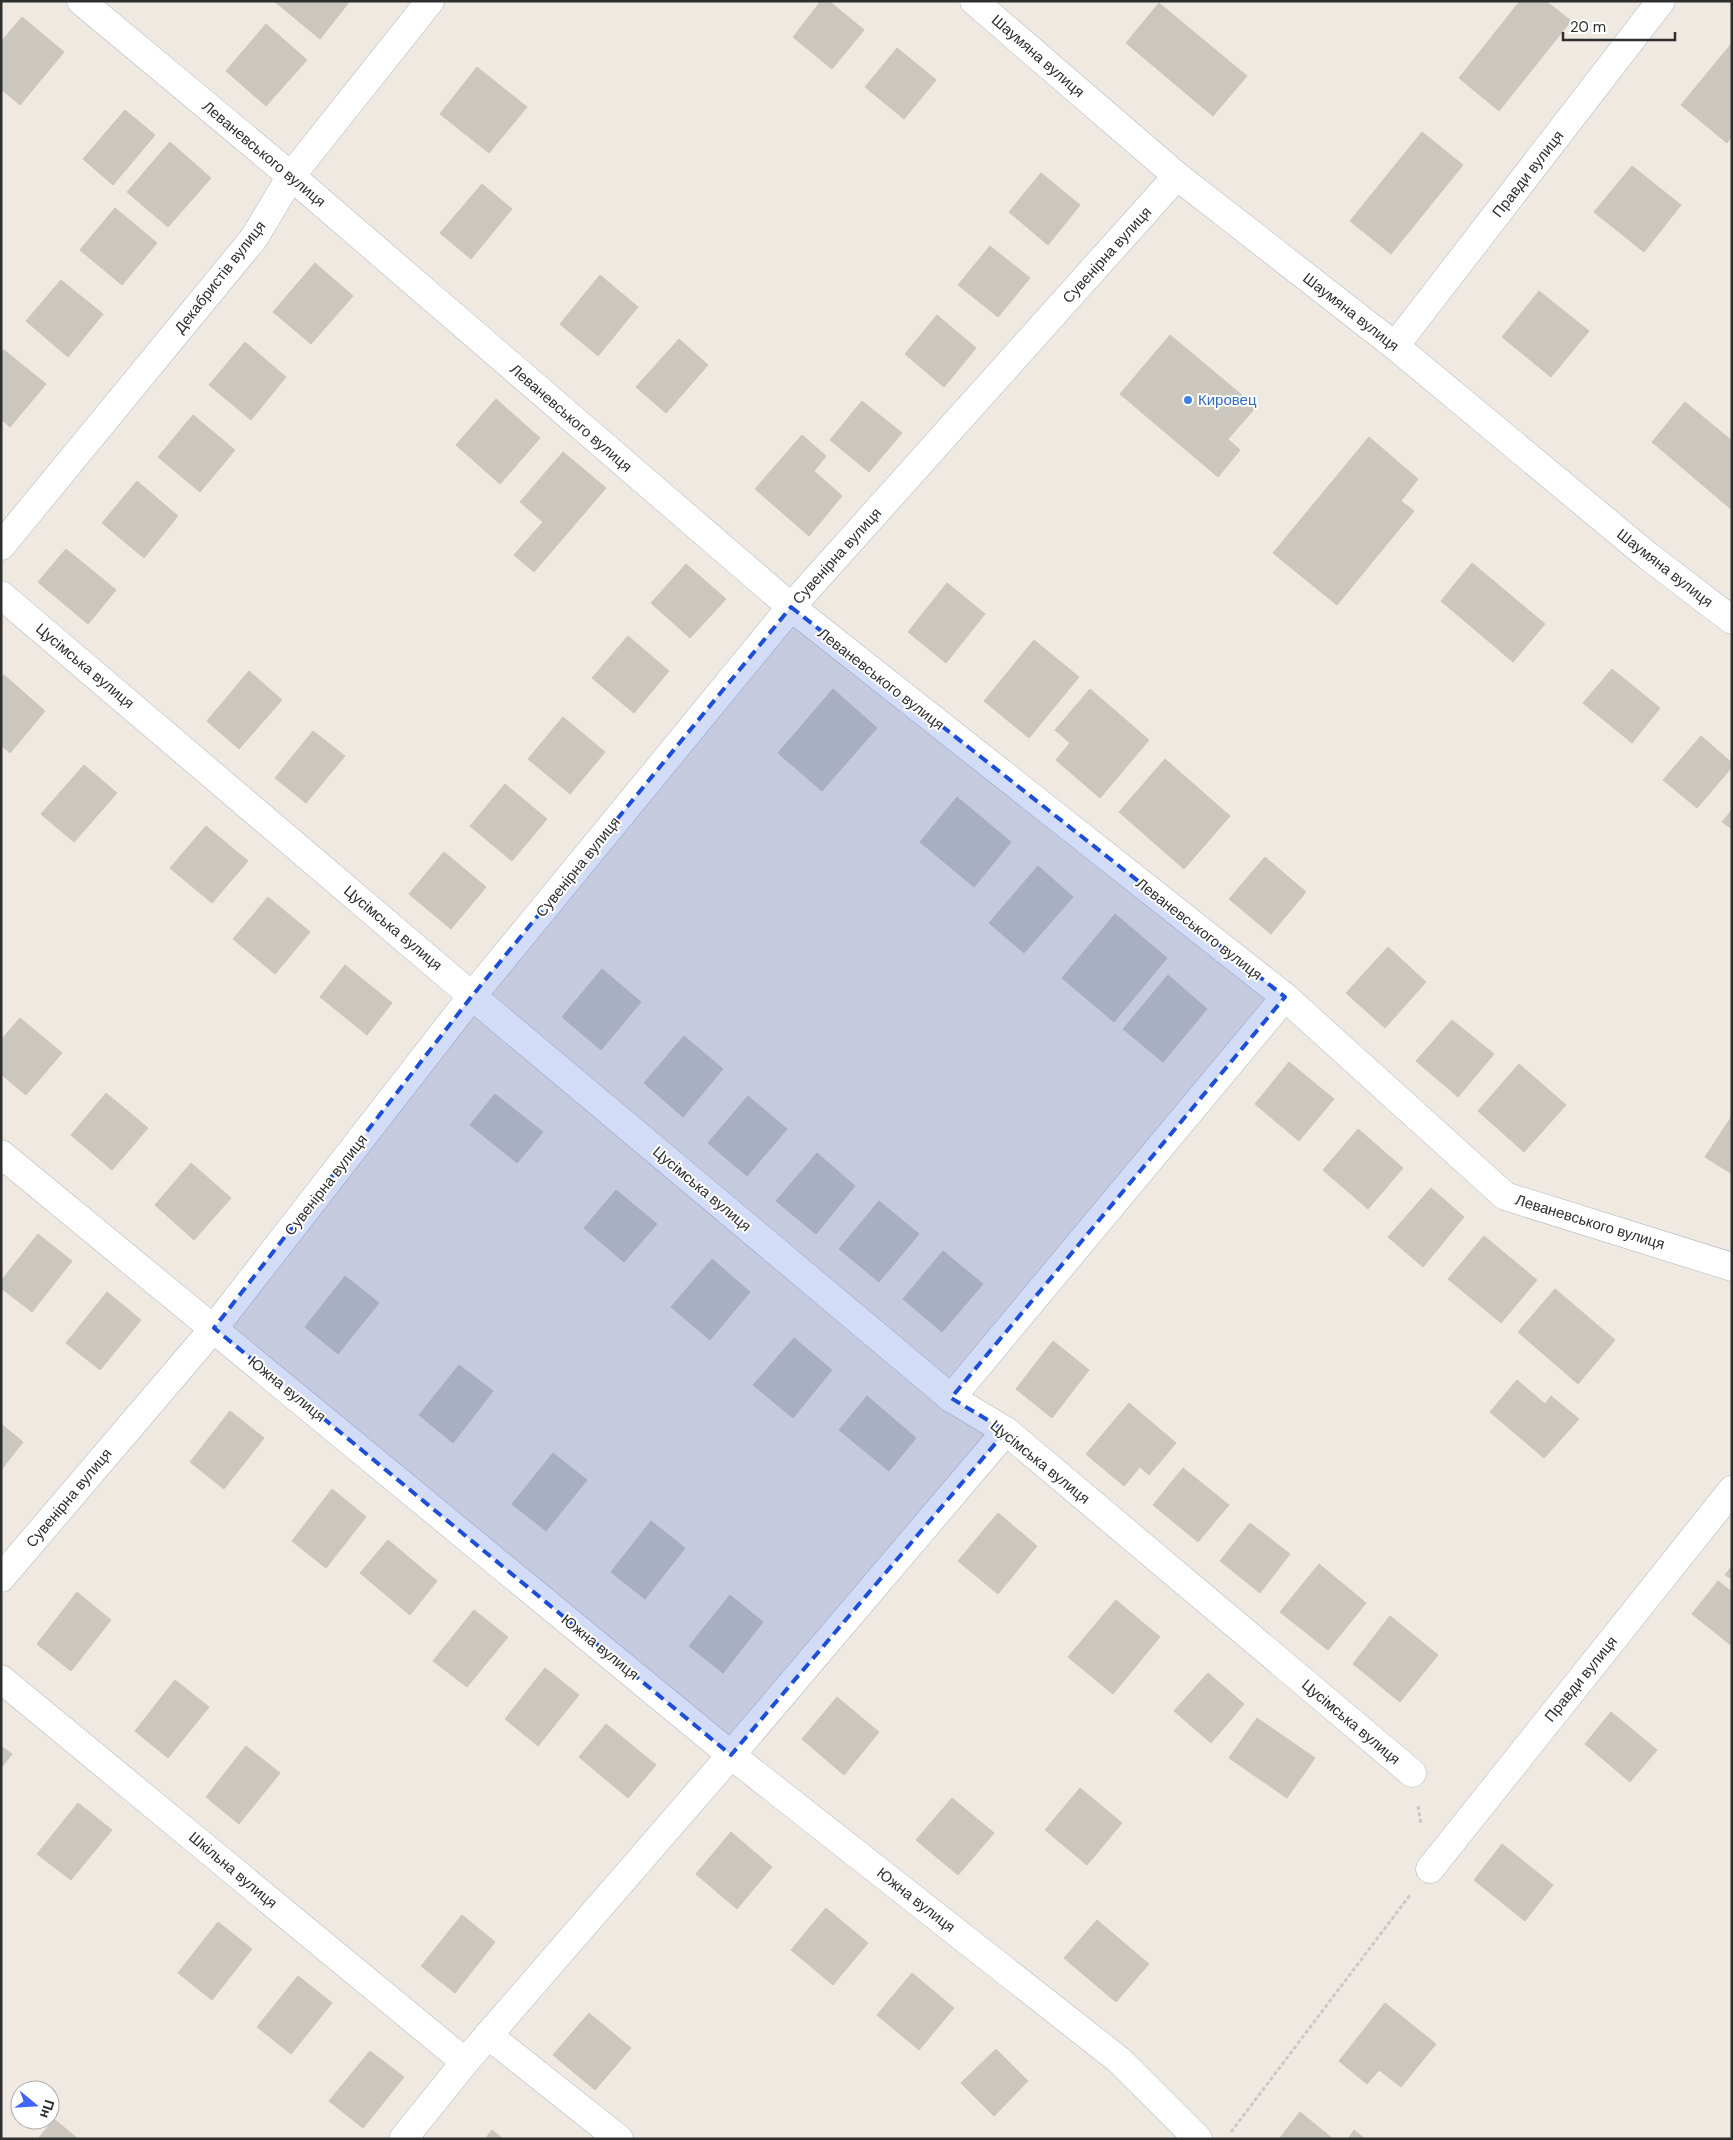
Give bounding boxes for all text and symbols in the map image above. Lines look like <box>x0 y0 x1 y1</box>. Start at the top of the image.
street label: Шаумяна вулиця <box>987 10 1089 102</box>
scale bar <box>1563 10 1676 42</box>
text: 20 m <box>1570 17 1606 37</box>
street label: Леваневського вулиця <box>198 96 330 212</box>
street label: Правди вулиця <box>1488 126 1568 222</box>
street label: Сувенірна вулиця <box>1058 202 1156 308</box>
street label: Декабристів вулиця <box>170 217 270 337</box>
street label: Шаумяна вулиця <box>1299 268 1403 356</box>
street label: Леваневського вулиця <box>506 360 636 476</box>
place label: Кировец <box>1198 390 1257 410</box>
marker: Кировец <box>1182 394 1194 406</box>
street label: Сувенірна вулиця <box>788 503 886 609</box>
street label: Шаумяна вулиця <box>1613 524 1717 612</box>
street label: Цусімська вулиця <box>32 619 138 713</box>
street label: Леваневського вулиця <box>814 623 948 735</box>
street label: Сувенірна вулиця <box>531 813 625 921</box>
street label: Леваневського вулиця <box>1132 873 1266 985</box>
street label: Цусімська вулиця <box>340 881 446 975</box>
street label: Сувенірна вулиця <box>280 1130 372 1240</box>
street label: Цусімська вулиця <box>649 1142 755 1236</box>
street label: Леваневського вулиця <box>1513 1190 1667 1254</box>
street label: Южна вулиця <box>244 1352 330 1426</box>
street label: Цусімська вулиця <box>986 1416 1094 1508</box>
street label: Сувенірна вулиця <box>22 1444 116 1552</box>
street label: Южна вулиця <box>557 1610 643 1684</box>
street label: Правди вулиця <box>1540 1632 1622 1726</box>
street label: Цусімська вулиця <box>1298 1675 1404 1769</box>
street label: Шкільна вулиця <box>185 1827 281 1913</box>
street label: Южна вулиця <box>873 1863 959 1937</box>
north arrow <box>10 2080 60 2130</box>
text: Пн <box>36 2097 59 2121</box>

